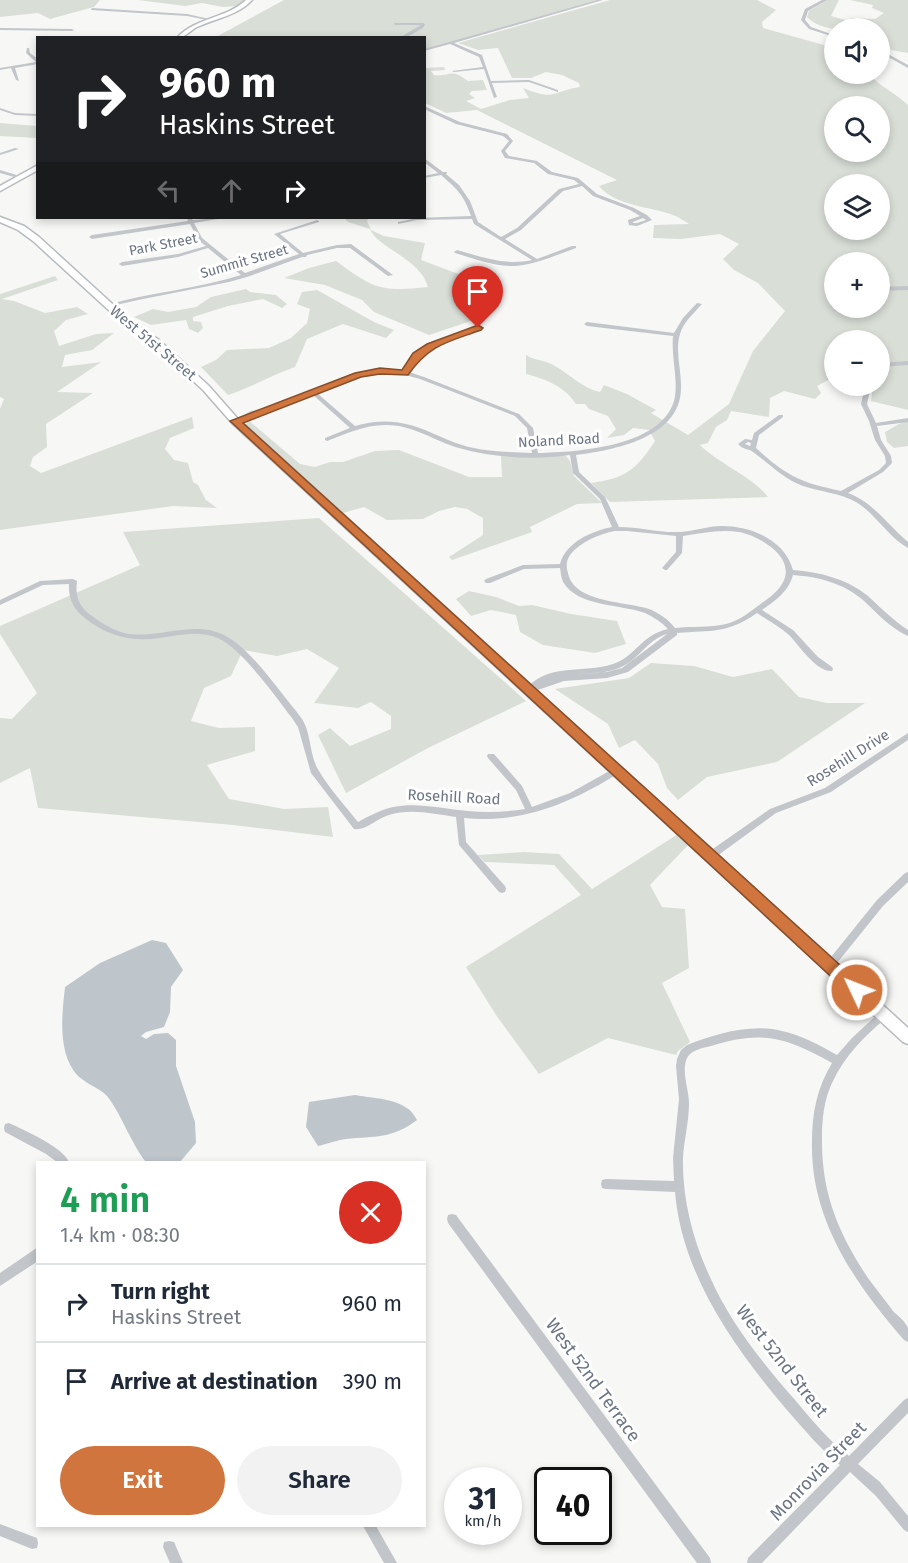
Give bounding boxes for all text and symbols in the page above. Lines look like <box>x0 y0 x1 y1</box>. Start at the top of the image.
map controls <box>824 18 890 396</box>
button: sound <box>824 18 890 84</box>
text: 960 m <box>159 58 276 108</box>
icon: right <box>60 60 138 138</box>
button: search <box>824 96 890 162</box>
text: Haskins Street <box>159 109 335 141</box>
icon: left <box>152 174 185 207</box>
icon: ahead <box>215 174 248 207</box>
icon: right <box>278 174 311 207</box>
button: layers <box>824 174 890 240</box>
street label: Park Street <box>127 229 200 259</box>
street label: Summit Street <box>198 241 291 282</box>
button: + <box>824 252 890 318</box>
pin <box>452 266 503 328</box>
icon: arrive <box>461 275 494 308</box>
street label: West 51st Street <box>106 302 200 385</box>
button: − <box>824 330 890 396</box>
street label: Noland Road <box>518 430 600 451</box>
street label: Rosehill Drive <box>803 726 893 790</box>
street label: Rosehill Road <box>407 786 501 808</box>
position arrow <box>825 958 889 1022</box>
text: 4 min <box>60 1178 150 1222</box>
button: close <box>339 1181 402 1244</box>
text: 1.4 km · 08:30 <box>60 1223 180 1247</box>
text: Turn right <box>111 1278 210 1305</box>
icon: right <box>60 1287 93 1320</box>
text: 960 m <box>342 1290 402 1317</box>
street label: West 52nd Street <box>731 1300 833 1422</box>
text: Haskins Street <box>111 1305 241 1329</box>
street label: West 52nd Terrace <box>541 1314 645 1446</box>
icon: arrive <box>60 1365 93 1398</box>
text: Arrive at destination <box>111 1368 318 1395</box>
text: 390 m <box>343 1368 402 1395</box>
street label: Monrovia Street <box>765 1417 871 1525</box>
button: Exit <box>60 1446 225 1515</box>
button: Share <box>237 1446 402 1515</box>
speed limit sign: 40 <box>534 1467 612 1545</box>
text: 31 <box>469 1481 497 1517</box>
text: km/h <box>464 1512 502 1530</box>

